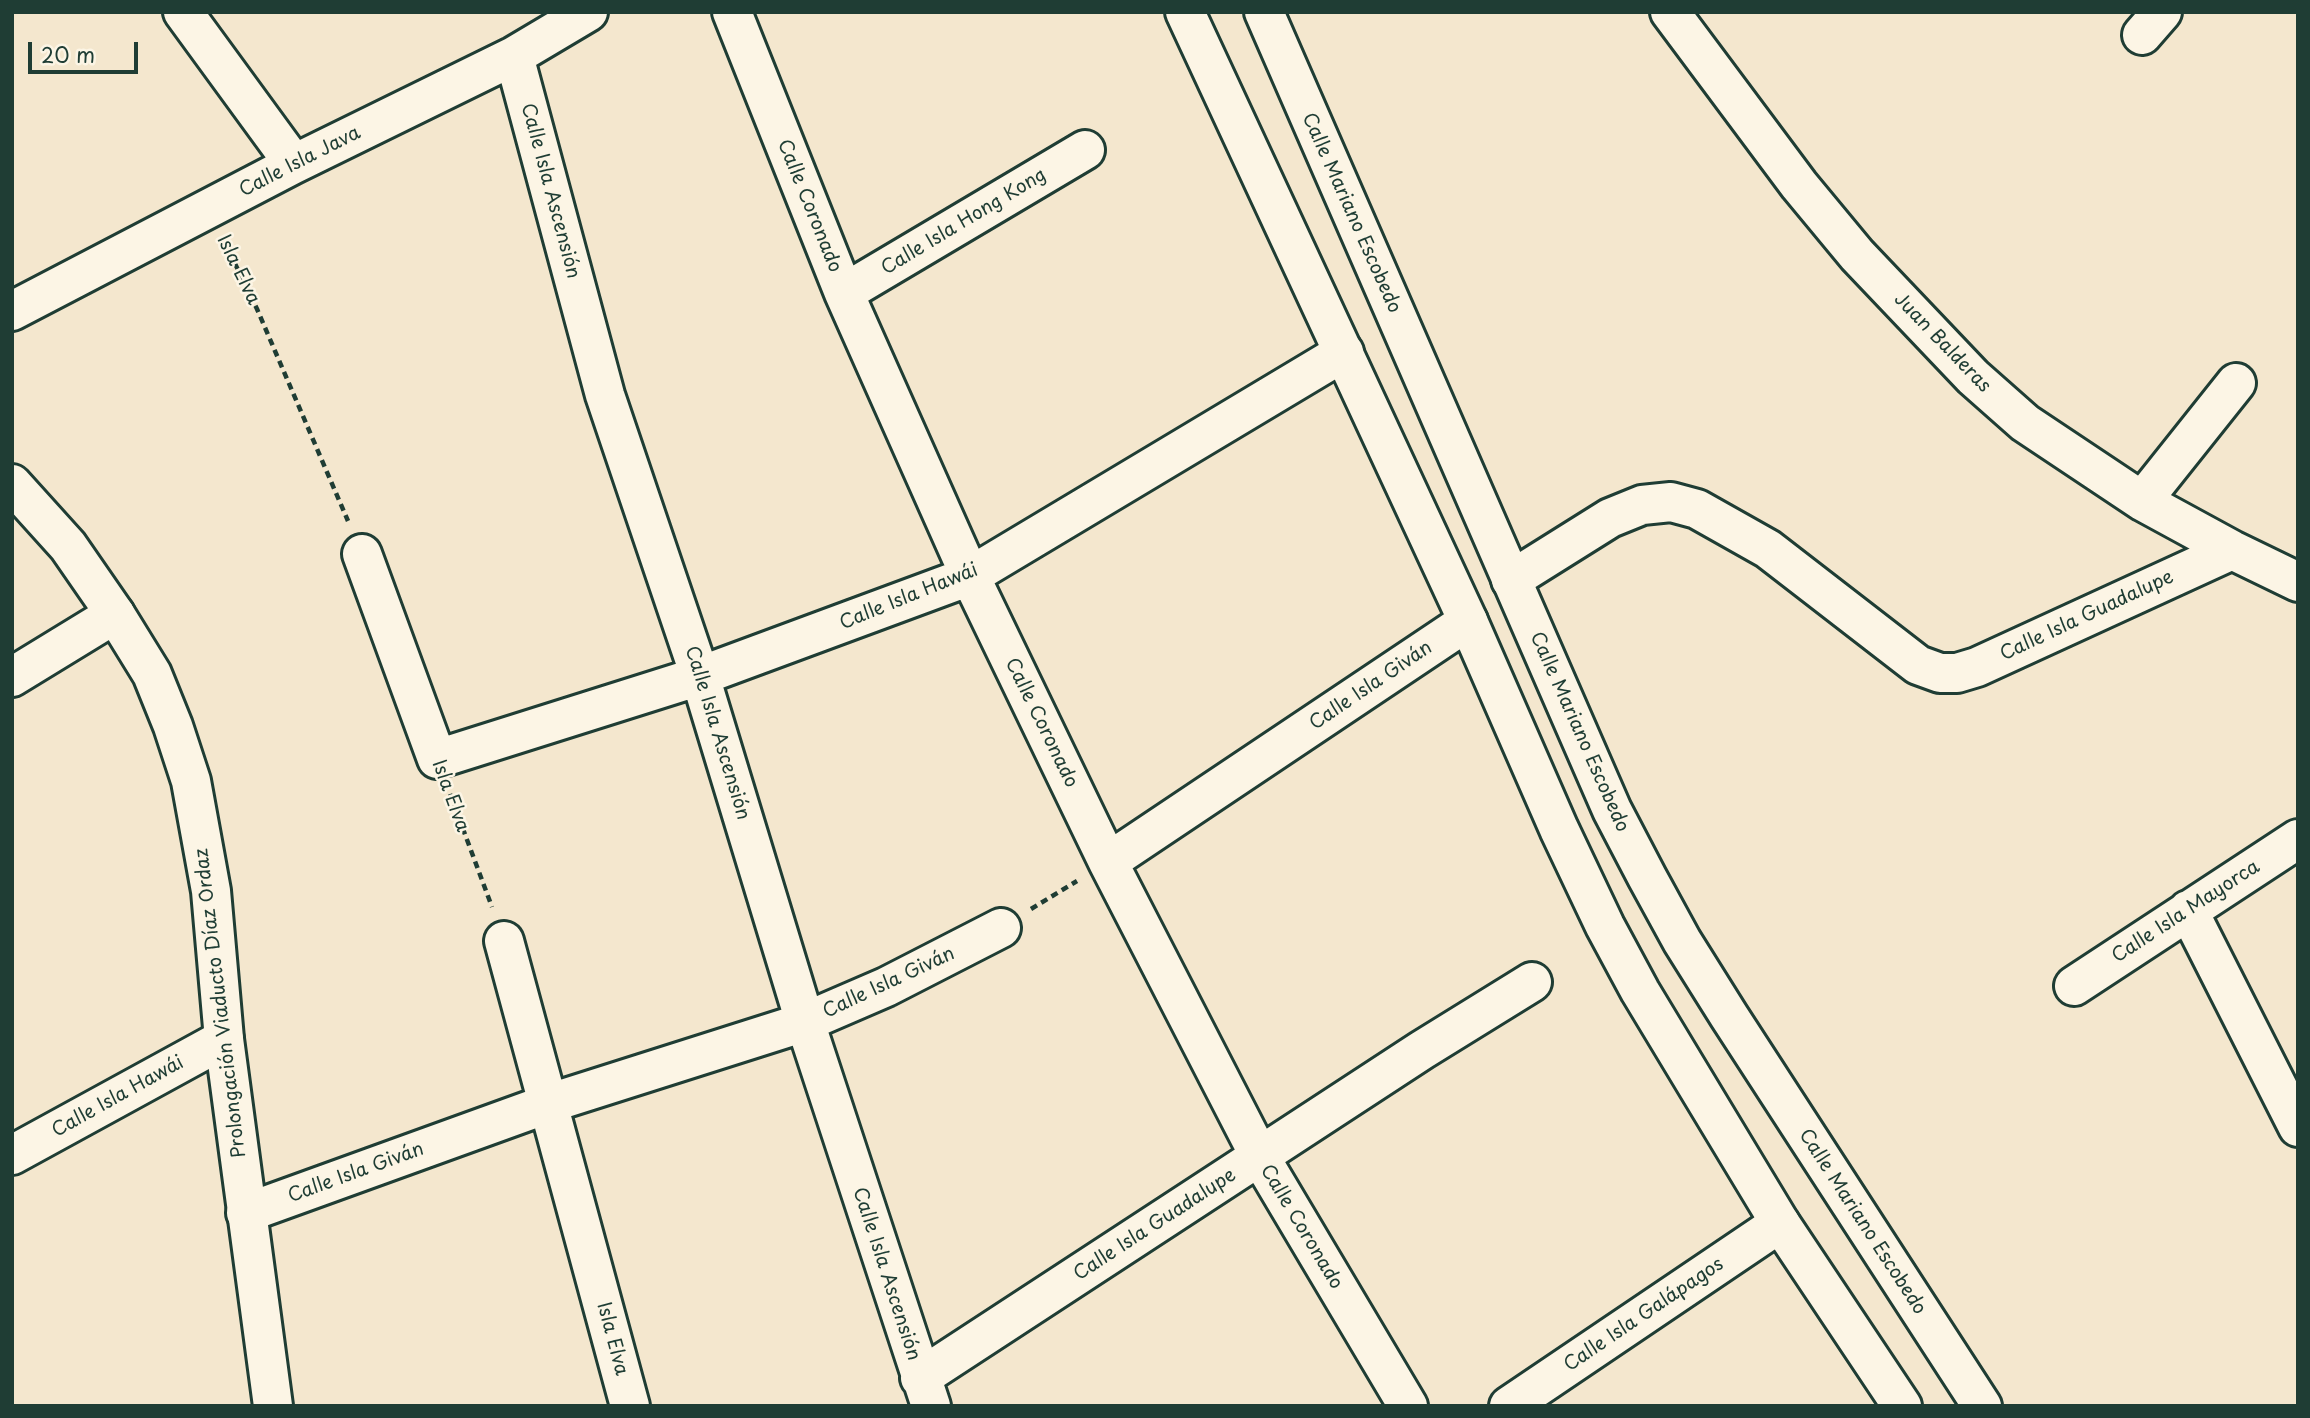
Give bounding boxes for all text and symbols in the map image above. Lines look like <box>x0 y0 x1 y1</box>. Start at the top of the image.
scale bar <box>32 28 142 72</box>
text: 20 m <box>41 38 95 70</box>
street label: Calle Isla Ascensión <box>516 101 584 281</box>
street label: Calle Mariano Escobedo <box>1297 109 1405 317</box>
street label: Calle Isla Java <box>236 122 364 202</box>
street label: Calle Coronado <box>772 136 846 276</box>
street label: Calle Isla Hong Kong <box>877 164 1051 280</box>
street label: Isla Elva <box>211 231 265 309</box>
street label: Juan Balderas <box>1889 288 1995 398</box>
street label: Calle Isla Hawái <box>837 559 981 635</box>
street label: Calle Isla Guadalupe <box>1997 566 2177 666</box>
street label: Calle Mariano Escobedo <box>1525 628 1633 836</box>
street label: Calle Isla Giván <box>1305 637 1437 735</box>
street label: Calle Isla Ascensión <box>680 643 754 823</box>
street label: Calle Coronado <box>1000 655 1082 791</box>
street label: Isla Elva <box>427 757 473 835</box>
street label: Prolongación Viaducto Díaz Ordaz <box>191 847 251 1159</box>
street label: Calle Isla Mayorca <box>2108 856 2264 968</box>
street label: Calle Isla Giván <box>819 942 959 1024</box>
street label: Calle Isla Hawái <box>48 1051 188 1143</box>
street label: Calle Mariano Escobedo <box>1793 1125 1931 1319</box>
street label: Calle Isla Giván <box>285 1138 427 1208</box>
street label: Calle Coronado <box>1255 1161 1347 1293</box>
street label: Calle Isla Guadalupe <box>1070 1164 1240 1286</box>
street label: Calle Isla Ascensión <box>847 1185 925 1363</box>
street label: Calle Isla Galápagos <box>1560 1253 1728 1377</box>
street label: Isla Elva <box>591 1300 633 1378</box>

